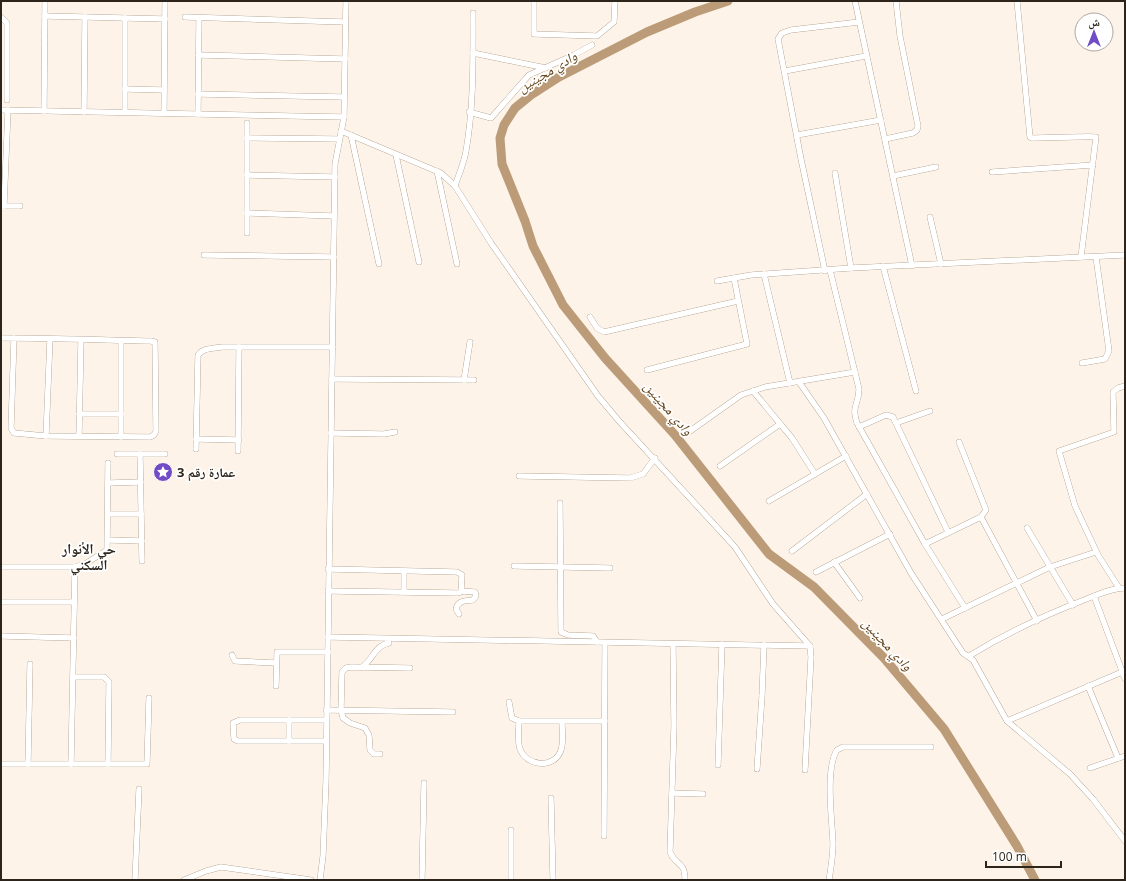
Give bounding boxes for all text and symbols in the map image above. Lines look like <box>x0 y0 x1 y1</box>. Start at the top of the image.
north arrow <box>1074 12 1114 52</box>
text: ش <box>1088 14 1100 30</box>
water label: وادي مجينين <box>514 46 582 98</box>
water label: وادي مجينين <box>638 377 698 441</box>
place icon: عمارة رقم 3 <box>152 461 174 483</box>
place label: عمارة رقم 3 <box>177 463 235 482</box>
district label: حي الأنوار السكني <box>61 539 116 576</box>
water label: وادي مجينين <box>857 613 918 677</box>
scale bar <box>986 843 1061 869</box>
text: 100 m <box>992 848 1027 865</box>

